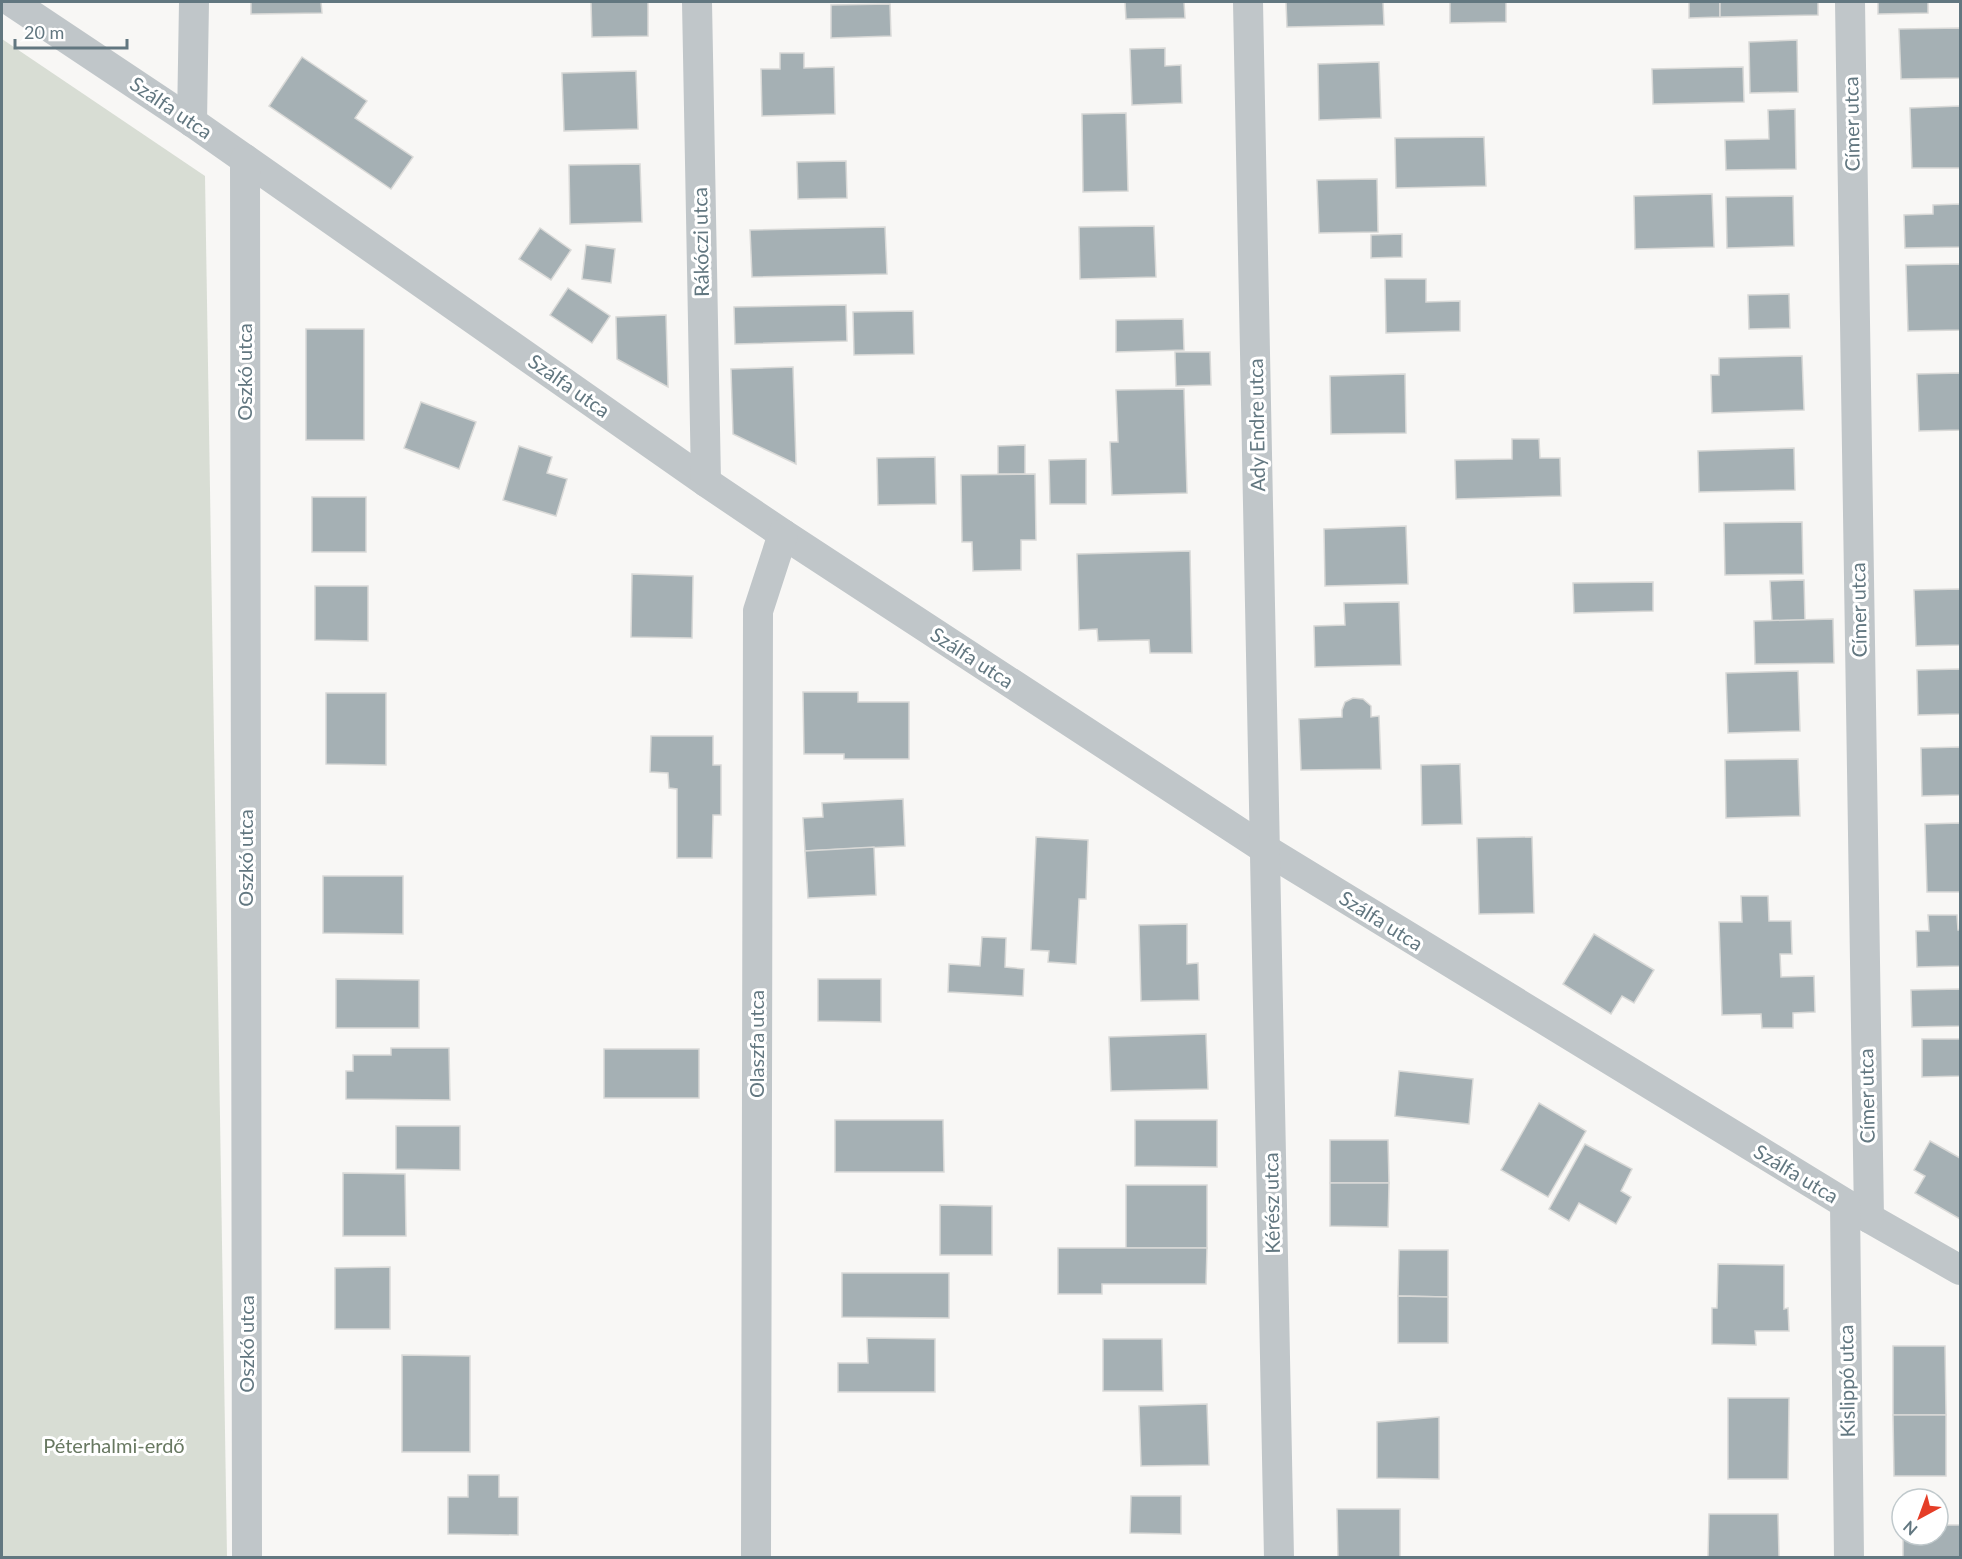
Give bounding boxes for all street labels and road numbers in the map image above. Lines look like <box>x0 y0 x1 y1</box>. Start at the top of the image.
street label: Szálfa utca <box>126 71 217 143</box>
street label: Címer utca <box>1838 76 1864 172</box>
street label: Rákóczi utca <box>687 187 713 297</box>
street label: Oszkó utca <box>232 323 256 421</box>
street label: Szálfa utca <box>524 348 615 422</box>
street label: Ady Endre utca <box>1243 358 1269 492</box>
street label: Címer utca <box>1845 562 1871 658</box>
street label: Szálfa utca <box>927 622 1018 693</box>
street label: Oszkó utca <box>233 809 257 907</box>
street label: Szálfa utca <box>1335 885 1428 955</box>
street label: Olaszfa utca <box>744 990 768 1098</box>
street label: Címer utca <box>1853 1048 1879 1144</box>
street label: Szálfa utca <box>1750 1139 1843 1208</box>
street label: Kérész utca <box>1258 1152 1284 1254</box>
street label: Oszkó utca <box>234 1295 258 1393</box>
street label: Kislippó utca <box>1833 1324 1859 1438</box>

